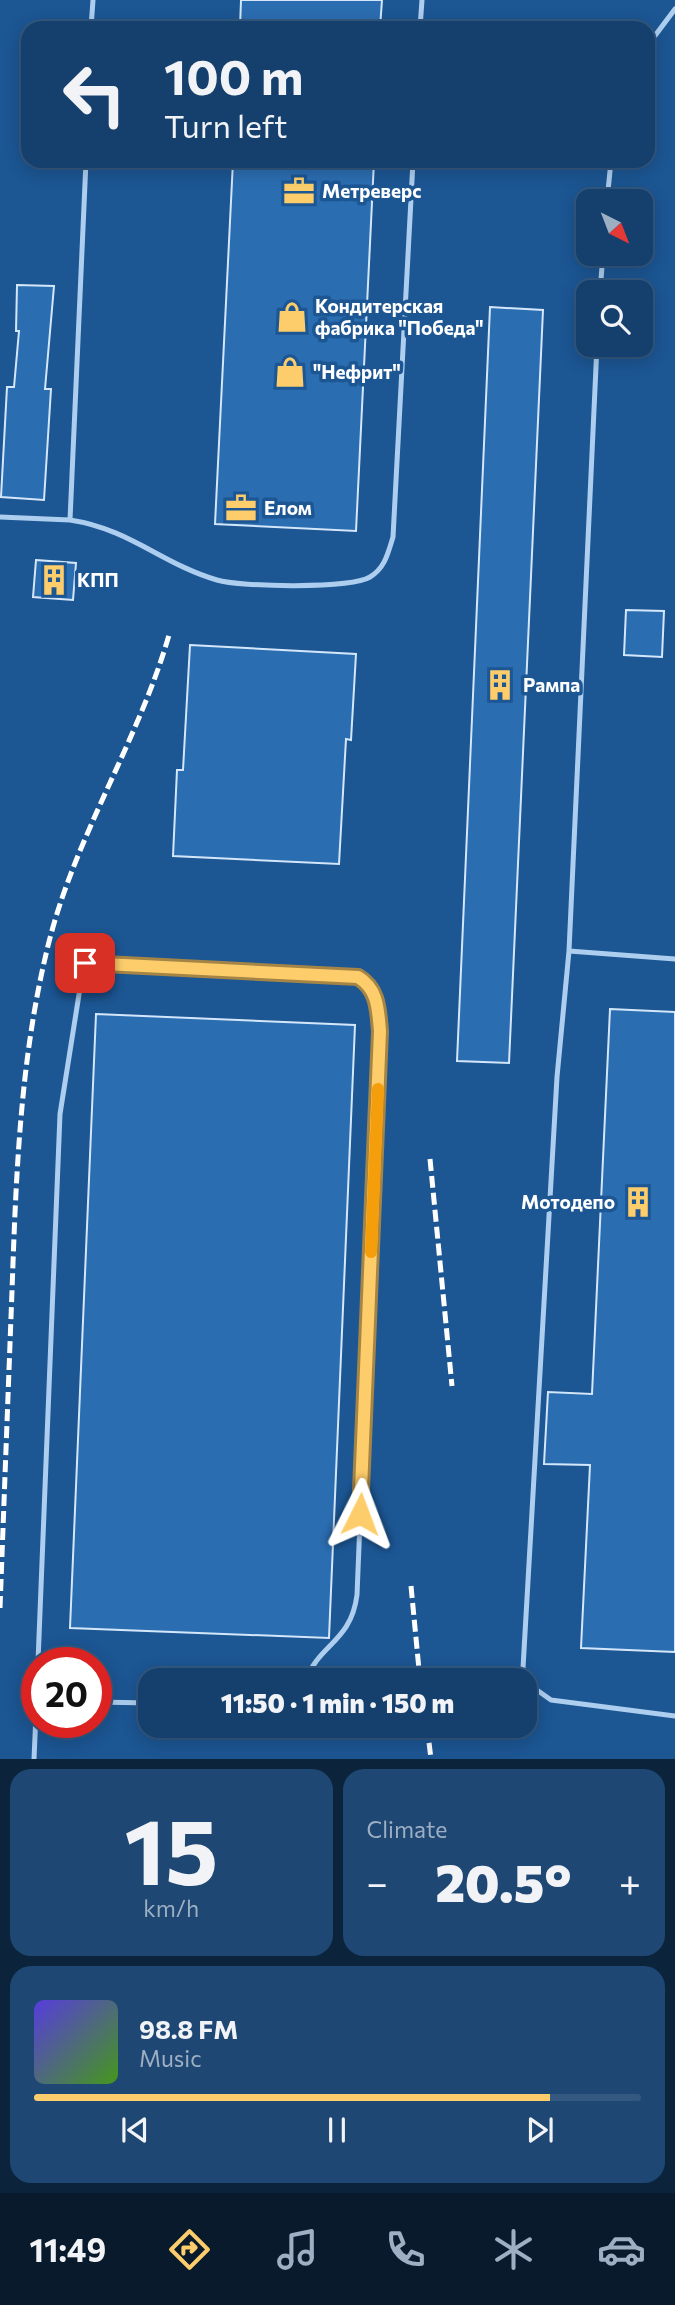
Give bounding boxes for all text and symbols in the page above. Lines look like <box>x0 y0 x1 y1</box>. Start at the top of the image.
text: 100 m <box>164 45 303 105</box>
icon: left <box>49 49 140 140</box>
text: Turn left <box>164 105 288 145</box>
office icon: Метреверс <box>282 174 316 208</box>
place label: Метреверс <box>322 179 421 202</box>
north arrow <box>576 189 653 266</box>
map controls <box>576 189 653 357</box>
button: search <box>576 280 653 357</box>
place label: Кондитерская фабрика "Победа" <box>315 294 484 339</box>
shop icon: Кондитерская фабрика "Победа" <box>275 300 309 334</box>
shop icon: "Нефрит" <box>273 355 307 389</box>
place label: "Нефрит" <box>313 360 401 383</box>
office icon: Елом <box>224 491 258 525</box>
place label: Елом <box>264 496 312 519</box>
building icon: КПП <box>37 563 71 597</box>
place label: КПП <box>77 568 119 591</box>
building icon: Рампа <box>483 668 517 702</box>
place label: Рампа <box>523 673 580 696</box>
pin <box>55 933 115 993</box>
icon: arrive <box>66 944 104 982</box>
building icon: Мотодепо <box>621 1185 655 1219</box>
place label: Мотодепо <box>521 1190 615 1213</box>
position arrow <box>323 1477 397 1551</box>
speed limit sign: 20 <box>21 1647 112 1738</box>
text: 11:50 · 1 min · 150 m <box>221 1687 454 1718</box>
text: 15 <box>124 1792 218 1904</box>
text: Climate <box>367 1815 448 1843</box>
text: 20.5° <box>435 1849 572 1913</box>
text: − <box>367 1858 388 1905</box>
text: + <box>619 1858 641 1905</box>
text: km/h <box>143 1894 199 1922</box>
text: 98.8 FM <box>139 2013 238 2044</box>
text: Music <box>139 2044 202 2072</box>
icon: previous <box>116 2111 154 2149</box>
icon: pause <box>318 2111 356 2149</box>
icon: next <box>521 2111 559 2149</box>
icon: directions <box>165 2225 214 2274</box>
icon: music <box>273 2225 322 2274</box>
icon: phone <box>381 2225 430 2274</box>
icon: climate <box>489 2225 538 2274</box>
icon: car <box>597 2225 646 2274</box>
text: 11:49 <box>29 2229 106 2269</box>

